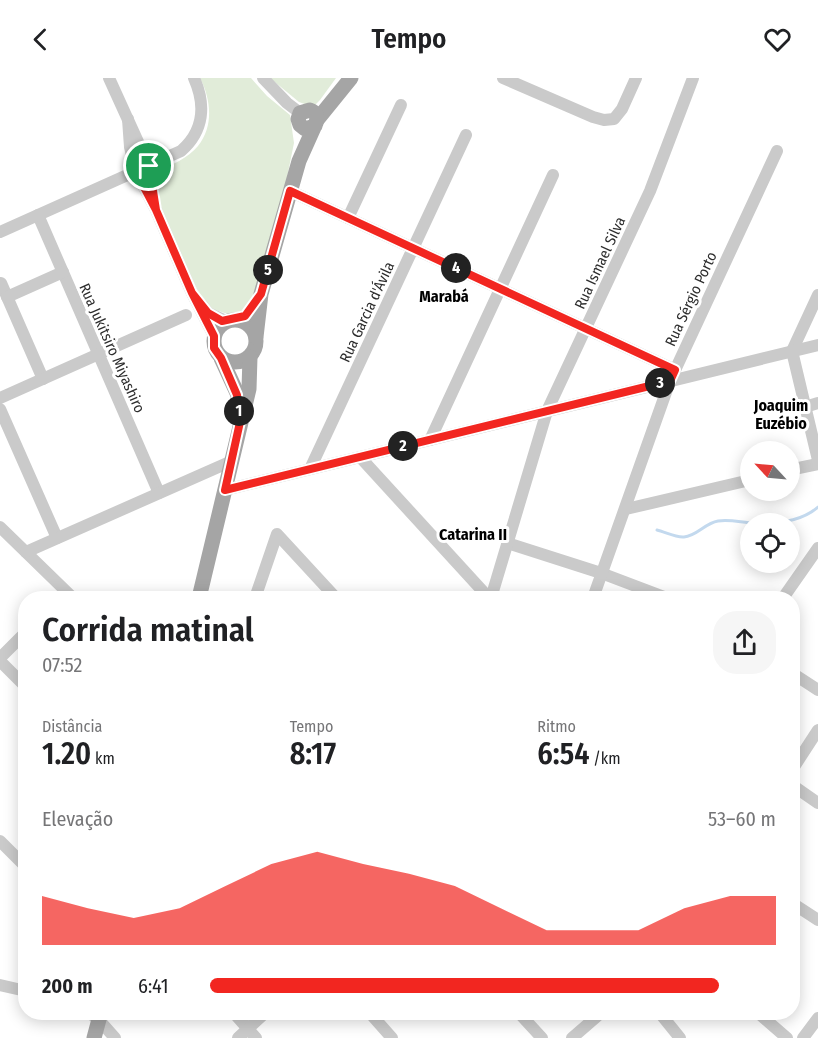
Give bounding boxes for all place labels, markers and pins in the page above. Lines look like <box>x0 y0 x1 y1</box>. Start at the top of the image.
pin <box>123 140 174 191</box>
pin: 4 <box>441 253 471 283</box>
pin: 5 <box>253 255 283 285</box>
pin: 3 <box>645 368 675 398</box>
pin: 1 <box>224 396 254 426</box>
pin: 2 <box>388 431 418 461</box>

